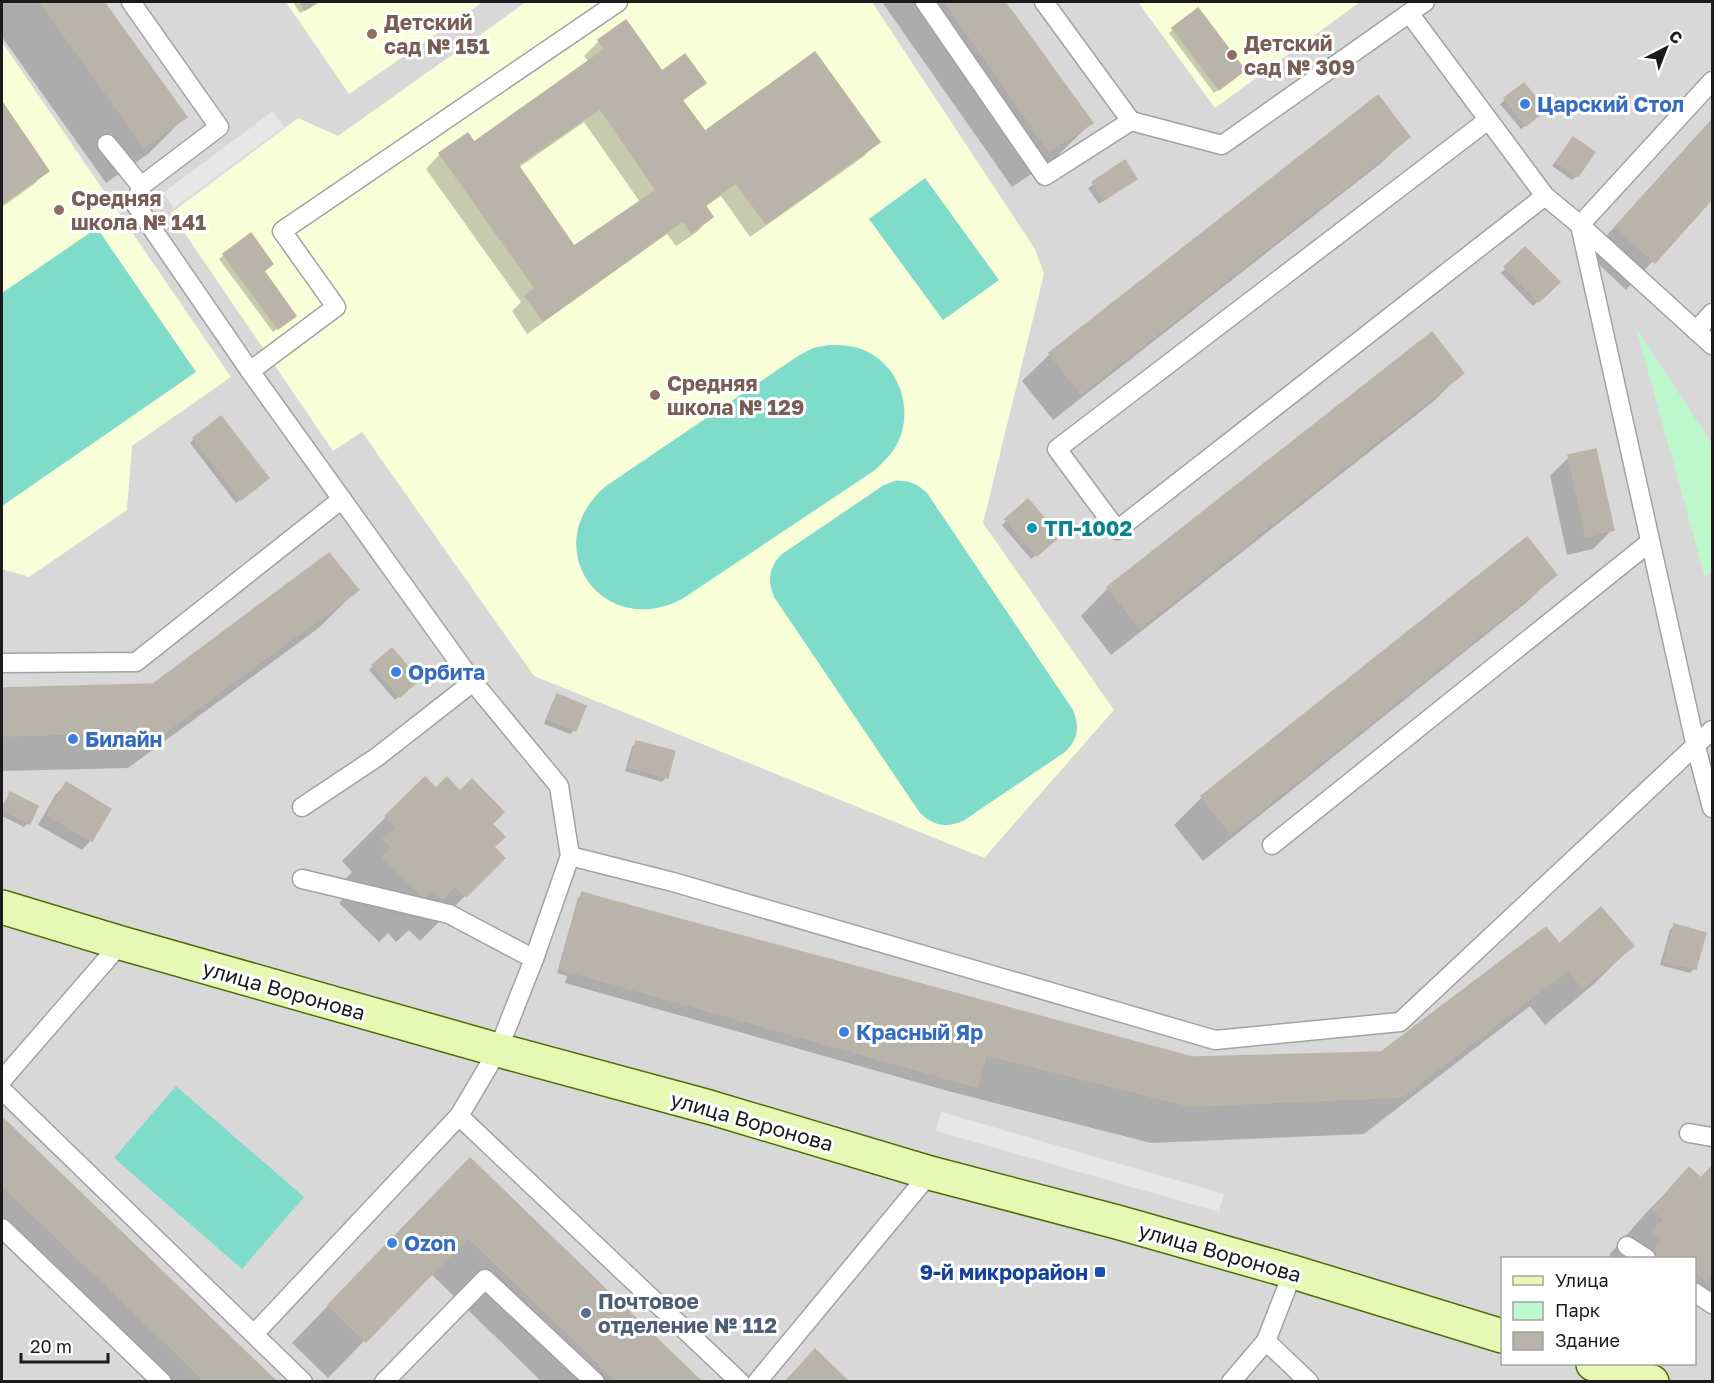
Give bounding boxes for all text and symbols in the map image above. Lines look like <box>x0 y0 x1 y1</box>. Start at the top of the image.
place label: Детский сад № 151 <box>384 9 490 59</box>
north arrow <box>1636 18 1696 78</box>
text: С <box>1665 26 1687 48</box>
marker: Детский сад № 151 <box>365 27 379 41</box>
place label: Детский сад № 309 <box>1244 30 1355 80</box>
marker: Детский сад № 309 <box>1225 48 1239 62</box>
place label: Царский Стол <box>1537 91 1684 117</box>
marker: Царский Стол <box>1518 97 1532 111</box>
place label: Средняя школа № 141 <box>71 185 206 235</box>
marker: Средняя школа № 141 <box>52 203 66 217</box>
place label: Средняя школа № 129 <box>667 370 804 420</box>
marker: Средняя школа № 129 <box>648 388 662 402</box>
place label: ТП-1002 <box>1044 515 1132 541</box>
marker: ТП-1002 <box>1025 521 1039 535</box>
place label: Орбита <box>408 659 485 685</box>
marker: Орбита <box>389 665 403 679</box>
place label: Билайн <box>85 726 162 752</box>
marker: Билайн <box>66 732 80 746</box>
street label: улица Воронова <box>200 954 368 1026</box>
place label: Красный Яр <box>856 1019 983 1045</box>
marker: Красный Яр <box>837 1025 851 1039</box>
street label: улица Воронова <box>668 1085 836 1157</box>
street label: улица Воронова <box>1136 1216 1304 1288</box>
place label: Ozon <box>404 1230 456 1256</box>
marker: Ozon <box>385 1236 399 1250</box>
legend <box>1501 1257 1696 1365</box>
place label: 9-й микрорайон <box>920 1259 1088 1285</box>
marker: 9-й микрорайон <box>1093 1265 1107 1279</box>
text: Улица <box>1555 1269 1609 1291</box>
place label: Почтовое отделение № 112 <box>598 1288 777 1338</box>
text: Парк <box>1555 1299 1600 1321</box>
marker: Почтовое отделение № 112 <box>579 1306 593 1320</box>
scale bar <box>21 1326 108 1364</box>
text: Здание <box>1555 1329 1620 1351</box>
text: 20 m <box>30 1335 72 1357</box>

